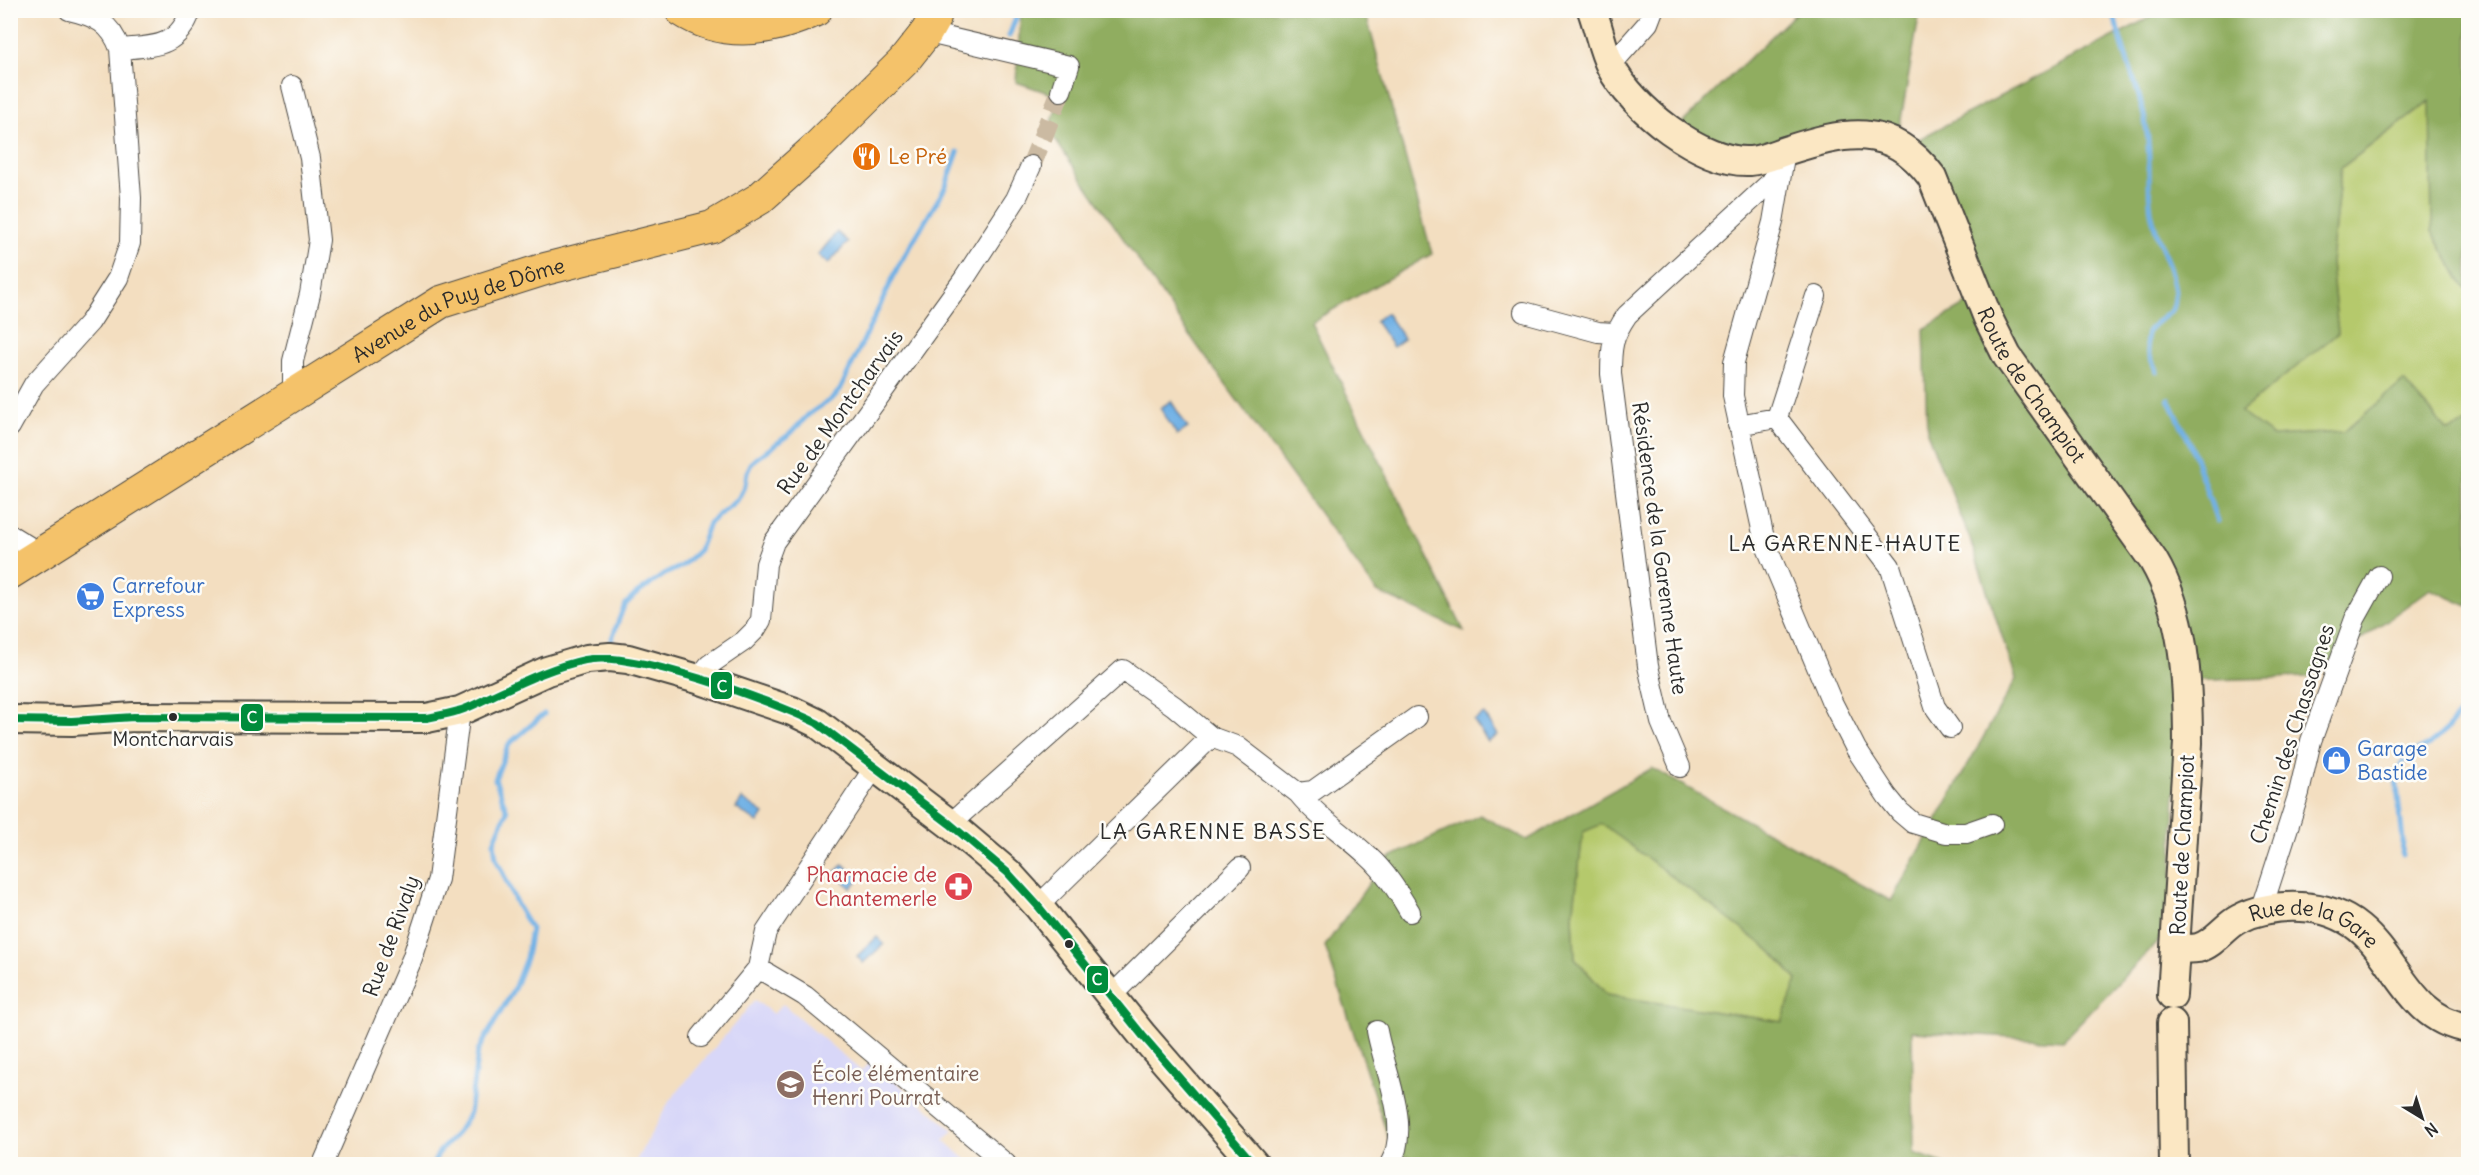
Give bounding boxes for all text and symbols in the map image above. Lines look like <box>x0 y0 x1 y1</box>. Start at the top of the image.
restaurant icon: Le Pré <box>851 140 883 172</box>
place label: Le Pré <box>888 143 947 170</box>
street label: Avenue du Puy de Dôme <box>347 251 567 368</box>
street label: Route de Champiot <box>1972 303 2092 468</box>
street label: Rue de Montcharvais <box>771 324 909 500</box>
street label: Résidence de la Garenne Haute <box>1626 400 1694 696</box>
district label: LA GARENNE-HAUTE <box>1728 529 1962 557</box>
place label: Carrefour Express <box>112 572 205 623</box>
supermarket icon: Carrefour Express <box>75 581 107 613</box>
street label: Chemin des Chassagnes <box>2244 621 2340 847</box>
line badge: C <box>710 671 733 700</box>
text: C <box>717 676 728 696</box>
line badge: C <box>240 703 264 732</box>
text: C <box>247 707 258 727</box>
marker: Montcharvais <box>167 711 179 723</box>
place label: Montcharvais <box>112 726 234 751</box>
place label: Garage Bastide <box>2357 735 2428 786</box>
shop icon: Garage Bastide <box>2320 744 2352 776</box>
street label: Route de Champiot <box>2164 754 2200 936</box>
district label: LA GARENNE BASSE <box>1100 817 1326 845</box>
place label: Pharmacie de Chantemerle <box>806 861 937 912</box>
pharmacy icon: Pharmacie de Chantemerle <box>942 870 974 902</box>
street label: Rue de Rivaly <box>357 872 425 1000</box>
street label: Rue de la Gare <box>2245 893 2385 953</box>
unlabelled marker <box>1063 938 1075 950</box>
line badge: C <box>1086 965 1109 994</box>
text: C <box>1092 969 1103 989</box>
place label: École élémentaire Henri Pourrat <box>812 1060 979 1111</box>
school or university icon: École élémentaire Henri Pourrat <box>775 1069 807 1101</box>
north arrow <box>2392 1088 2452 1148</box>
text: N <box>2421 1119 2442 1141</box>

